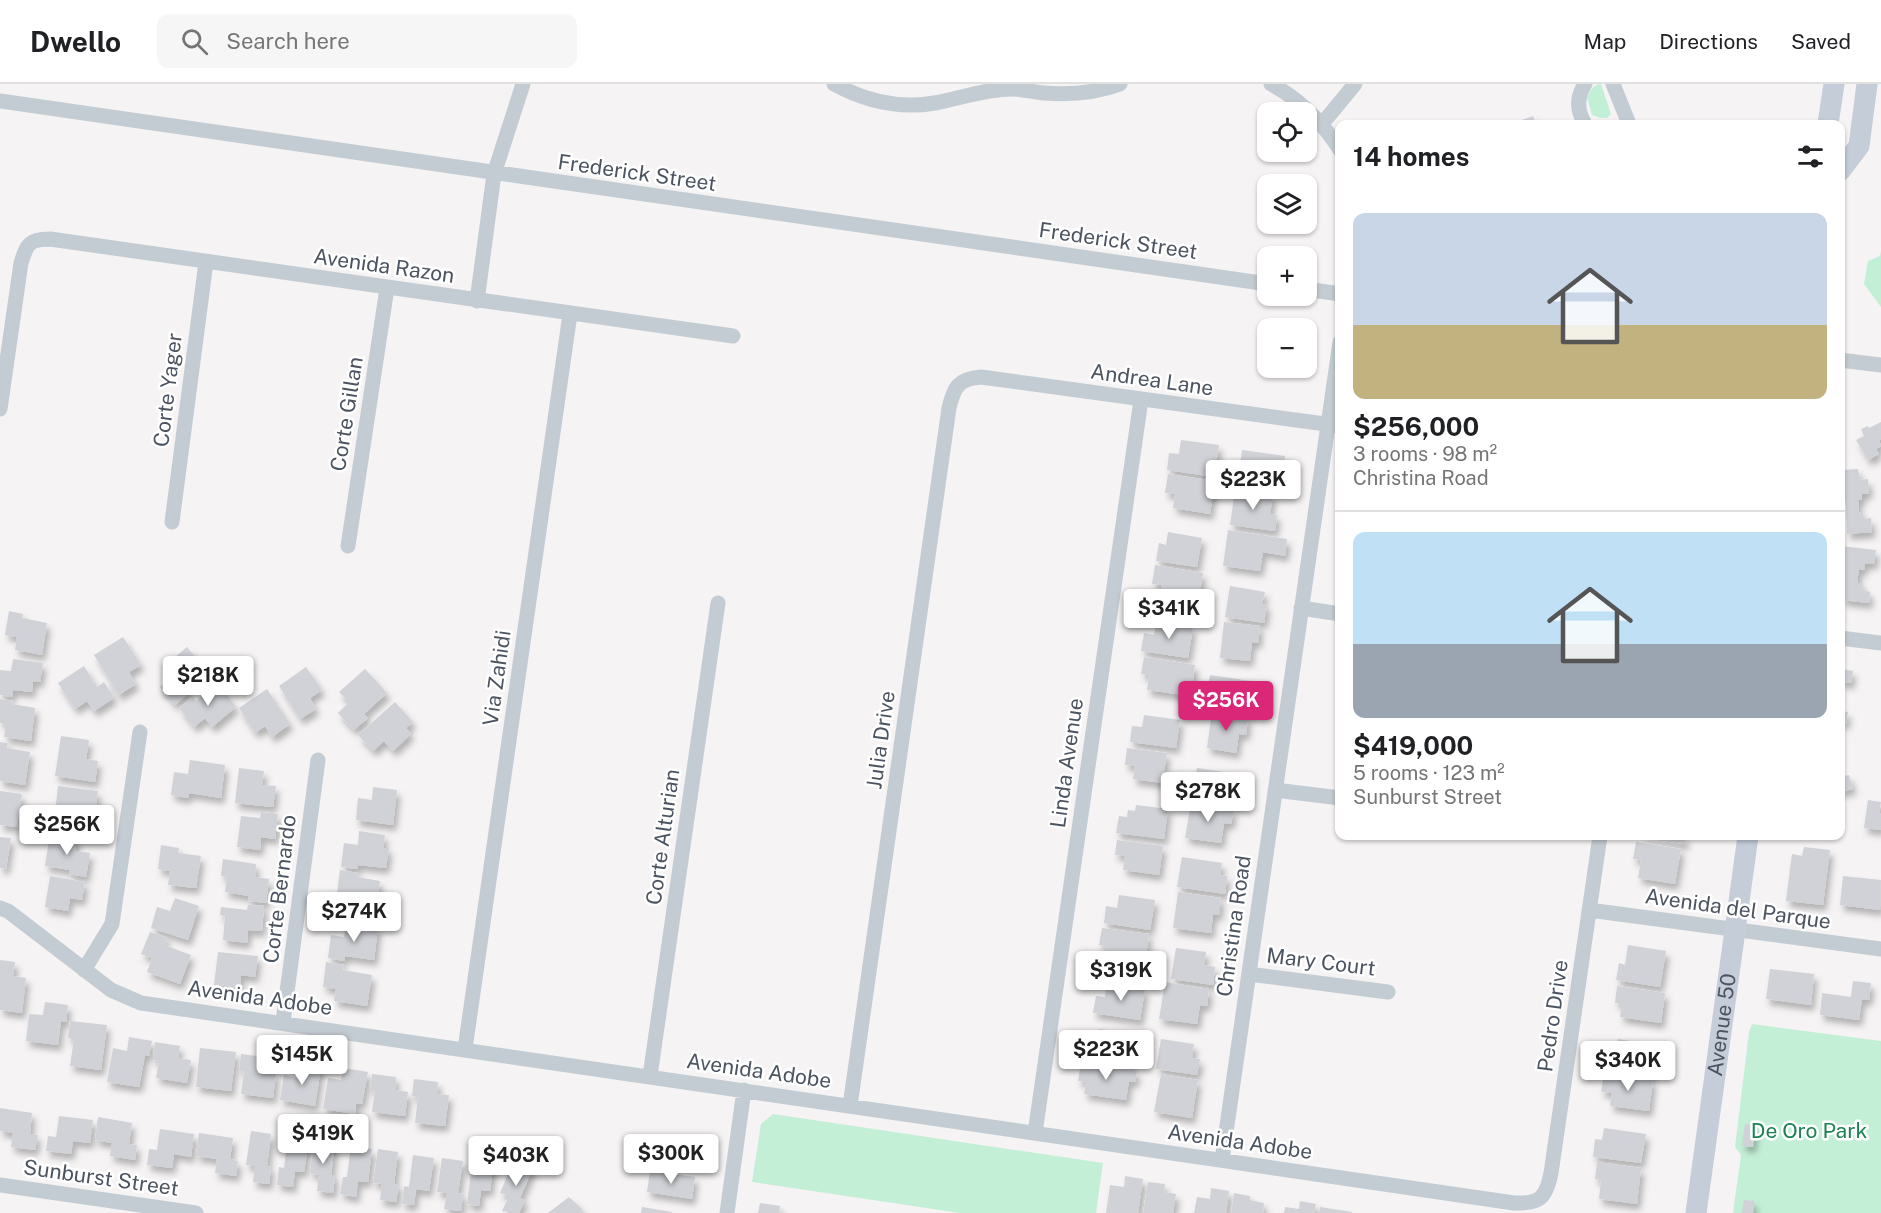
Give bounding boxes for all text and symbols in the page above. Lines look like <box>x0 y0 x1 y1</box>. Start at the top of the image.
search box <box>157 14 577 68</box>
text: Dwello <box>30 25 121 58</box>
icon: search <box>178 25 211 58</box>
text: Search here <box>226 28 350 54</box>
text: Map <box>1584 29 1626 54</box>
text: Directions <box>1659 29 1758 54</box>
text: Saved <box>1791 29 1851 54</box>
map controls <box>1257 102 1317 378</box>
button: locate <box>1257 102 1317 162</box>
icon: filters <box>1794 140 1827 173</box>
text: 14 homes <box>1353 141 1469 172</box>
street label: Frederick Street <box>556 149 718 196</box>
button: layers <box>1257 174 1317 234</box>
street label: Frederick Street <box>1037 217 1199 264</box>
street label: Avenida Razon <box>312 243 456 288</box>
button: + <box>1257 246 1317 306</box>
icon: home <box>1536 252 1644 360</box>
button: − <box>1257 318 1317 378</box>
street label: Corte Yager <box>148 331 187 448</box>
street label: Corte Gillan <box>325 355 368 473</box>
street label: Andrea Lane <box>1089 359 1215 400</box>
text: $256,000 <box>1353 411 1479 442</box>
text: 3 rooms · 98 m² <box>1353 442 1497 466</box>
pin: $223K <box>1211 460 1295 511</box>
text: Christina Road <box>1353 466 1489 490</box>
text: $223K <box>1220 467 1286 491</box>
icon: home <box>1536 571 1644 679</box>
pin: $341K <box>1127 589 1211 640</box>
text: $341K <box>1138 596 1200 620</box>
street label: Via Zahidi <box>477 629 516 727</box>
pin: $218K <box>166 656 250 707</box>
text: $218K <box>177 663 239 687</box>
pin: $256K <box>1184 681 1268 732</box>
text: $256K <box>1192 688 1260 712</box>
street label: Julia Drive <box>861 689 900 791</box>
street label: Linda Avenue <box>1045 696 1088 830</box>
text: $419,000 <box>1353 730 1473 761</box>
text: 5 rooms · 123 m² <box>1353 761 1505 785</box>
street label: Corte Alturian <box>641 767 684 906</box>
pin: $278K <box>1166 772 1250 823</box>
text: $278K <box>1175 779 1241 803</box>
text: Sunburst Street <box>1353 785 1502 809</box>
pin: $256K <box>25 805 109 856</box>
text: $256K <box>33 812 101 836</box>
street label: Corte Bernardo <box>258 813 301 965</box>
street label: Christina Road <box>1211 854 1256 998</box>
street label: Avenida del Parque <box>1643 883 1833 934</box>
pin: $274K <box>312 892 396 943</box>
text: $274K <box>321 899 387 923</box>
street label: Mary Court <box>1265 942 1377 981</box>
pin: $319K <box>1079 951 1163 1002</box>
text: $319K <box>1090 958 1153 982</box>
street label: Pedro Drive <box>1532 958 1573 1074</box>
street label: Avenue 50 <box>1702 972 1741 1078</box>
street label: Avenida Adobe <box>186 975 334 1020</box>
pin: $223K <box>1064 1030 1148 1081</box>
pin: $145K <box>260 1035 344 1086</box>
text: $223K <box>1073 1037 1139 1061</box>
pin: $340K <box>1586 1041 1670 1092</box>
text: $145K <box>271 1042 333 1066</box>
street label: Avenida Adobe <box>685 1048 833 1093</box>
text: $340K <box>1594 1048 1662 1072</box>
pin: $419K <box>281 1114 365 1165</box>
park label: De Oro Park <box>1751 1118 1867 1143</box>
street label: Avenida Adobe <box>1166 1119 1314 1164</box>
text: $419K <box>292 1121 354 1145</box>
pin: $300K <box>629 1134 713 1185</box>
pin: $403K <box>474 1136 558 1187</box>
text: $300K <box>638 1141 704 1165</box>
text: $403K <box>482 1143 550 1167</box>
street label: Sunburst Street <box>22 1154 180 1201</box>

